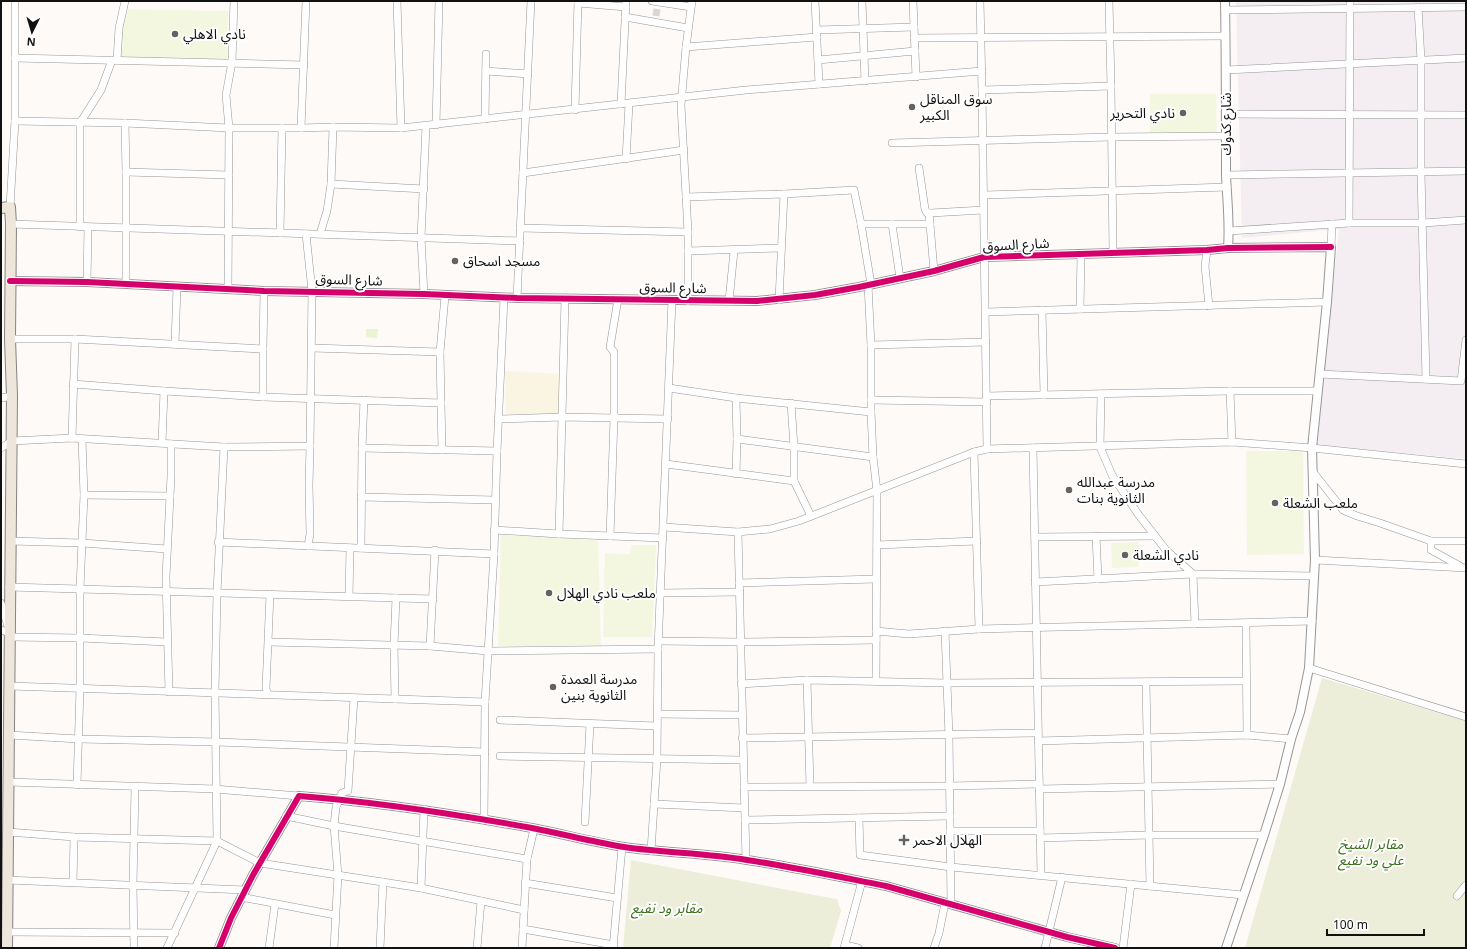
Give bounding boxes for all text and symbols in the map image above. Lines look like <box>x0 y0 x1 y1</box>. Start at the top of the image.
north arrow <box>12 12 52 52</box>
place label: نادي الاهلي <box>183 20 246 49</box>
marker: نادي الاهلي <box>170 29 180 39</box>
text: N <box>26 30 37 53</box>
place label: سوق المناقل الكبير <box>919 85 993 130</box>
street label: شارع كدوك <box>1212 93 1241 155</box>
place label: نادي التحرير <box>1109 99 1175 128</box>
marker: سوق المناقل الكبير <box>907 102 917 112</box>
marker: نادي التحرير <box>1178 108 1188 118</box>
street label: شارع السوق <box>982 229 1050 261</box>
place label: مسجد اسحاق <box>463 247 540 276</box>
marker: مسجد اسحاق <box>450 256 460 266</box>
street label: شارع السوق <box>315 264 383 296</box>
street label: شارع السوق <box>639 273 707 303</box>
place label: مدرسة عبدالله الثانوية بنات <box>1077 468 1155 513</box>
marker: مدرسة عبدالله الثانوية بنات <box>1064 485 1074 495</box>
place label: ملعب الشعلة <box>1283 489 1358 518</box>
marker: ملعب الشعلة <box>1270 498 1280 508</box>
place label: نادي الشعلة <box>1133 541 1199 570</box>
marker: نادي الشعلة <box>1120 550 1130 560</box>
place label: ملعب نادي الهلال <box>557 579 656 608</box>
marker: ملعب نادي الهلال <box>544 588 554 598</box>
place label: مدرسة العمدة الثانوية بنين <box>561 665 637 710</box>
marker: مدرسة العمدة الثانوية بنين <box>548 682 558 692</box>
place label: الهلال الاحمر <box>912 826 982 855</box>
park label: مقابر الشيخ علي ود نفيع <box>1337 830 1404 875</box>
marker: الهلال الاحمر <box>898 834 910 846</box>
park label: مقابر ود نفيع <box>630 894 703 923</box>
scale bar <box>1327 911 1424 937</box>
text: 100 m <box>1333 913 1368 938</box>

